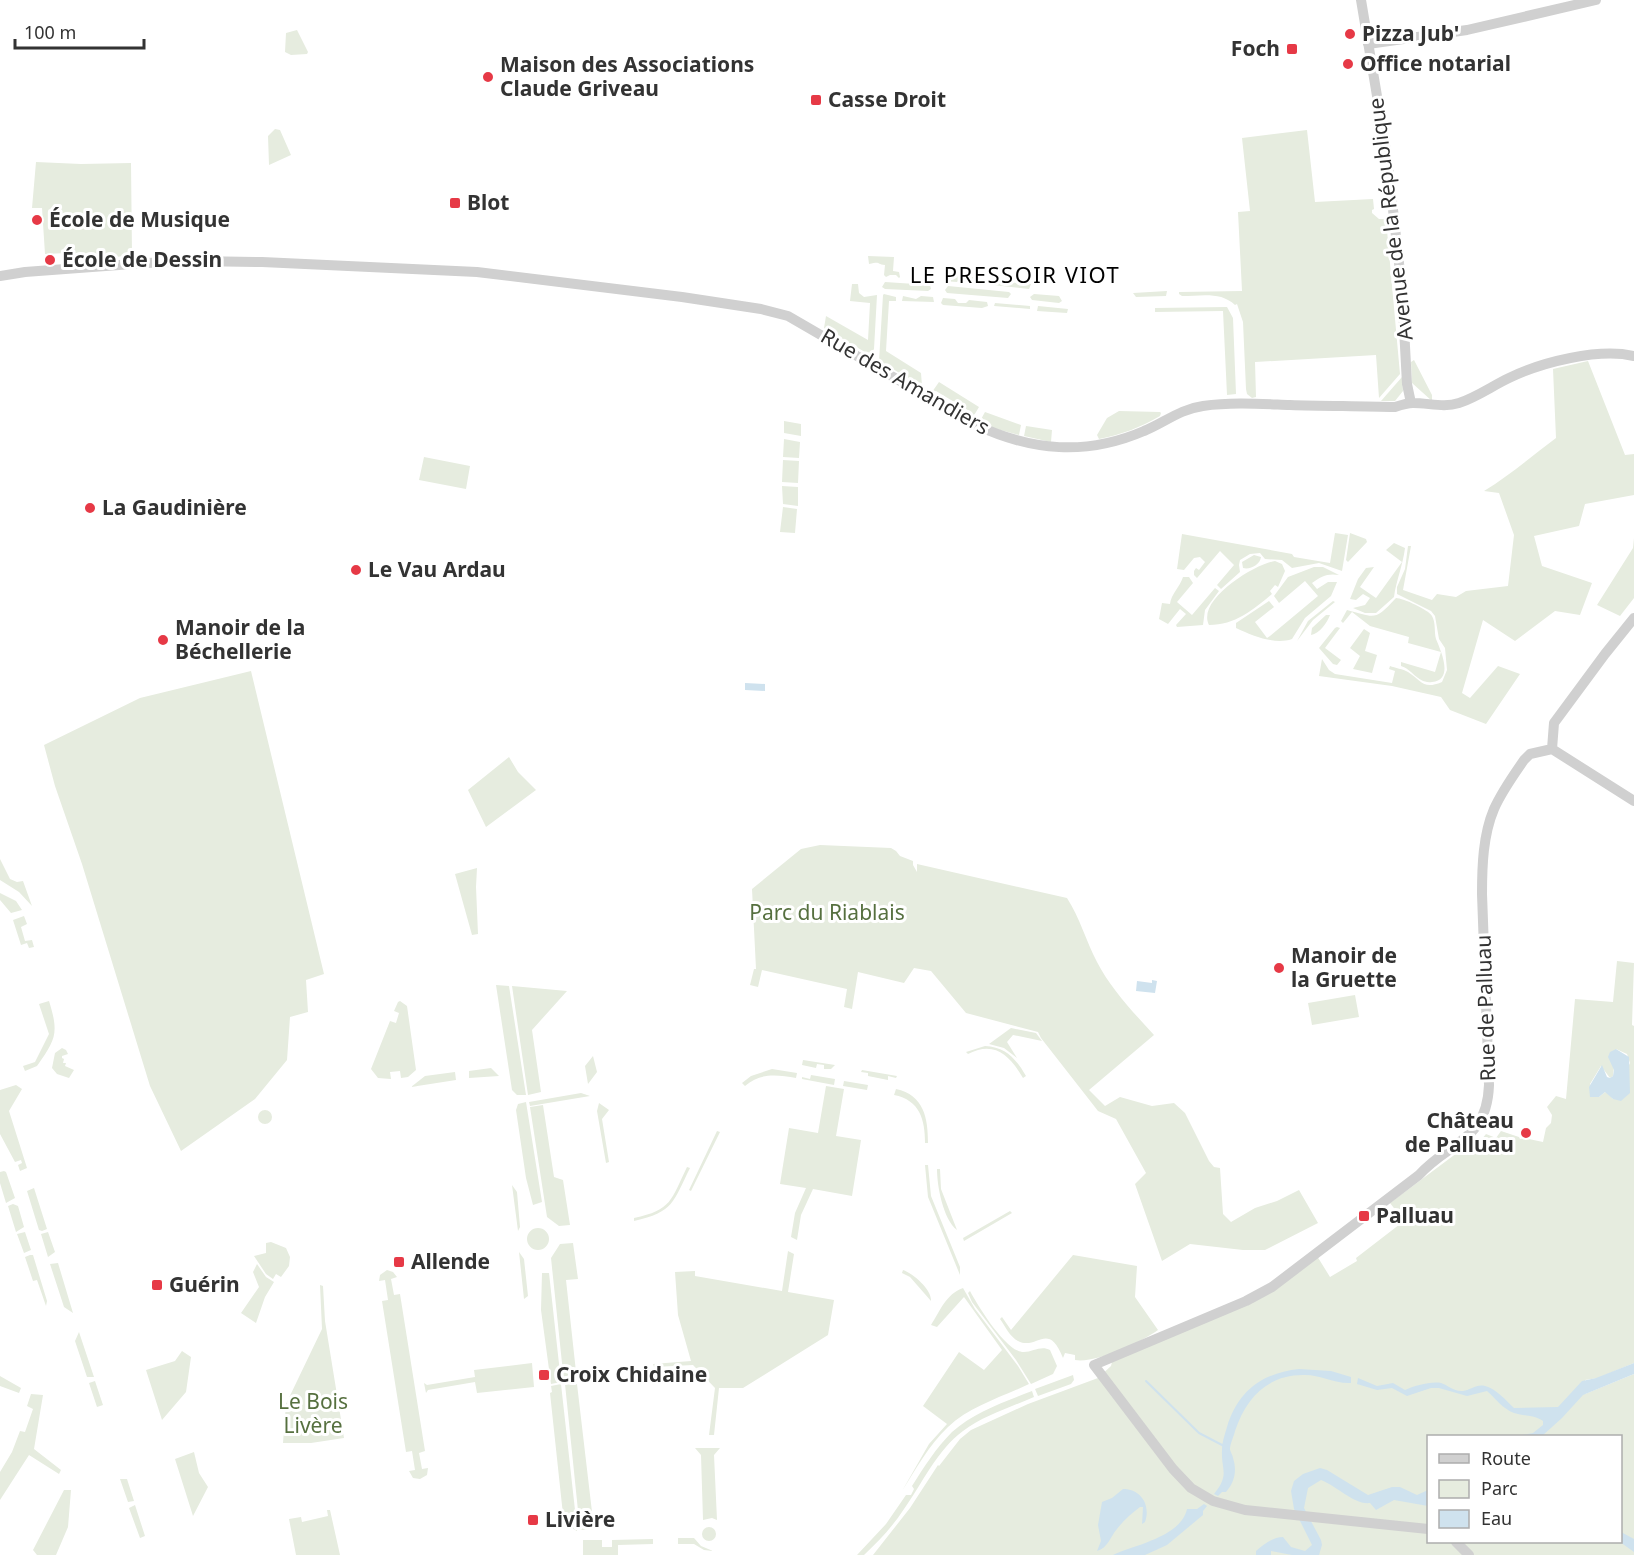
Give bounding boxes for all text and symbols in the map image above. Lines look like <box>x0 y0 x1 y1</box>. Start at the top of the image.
scale bar <box>15 12 144 50</box>
place label: Pizza Jub' <box>1362 19 1459 47</box>
text: 100 m <box>24 20 76 44</box>
marker: Pizza Jub' <box>1343 27 1357 41</box>
place label: Foch <box>1231 34 1280 62</box>
marker: Foch <box>1285 42 1299 56</box>
place label: Office notarial <box>1360 49 1511 77</box>
place label: Maison des Associations Claude Griveau <box>500 50 754 102</box>
marker: Office notarial <box>1341 57 1355 71</box>
marker: Maison des Associations Claude Griveau <box>481 70 495 84</box>
place label: Casse Droit <box>828 85 946 113</box>
marker: Casse Droit <box>809 93 823 107</box>
street label: Avenue de la République <box>1361 96 1419 342</box>
place label: Blot <box>467 188 509 216</box>
marker: Blot <box>448 196 462 210</box>
place label: École de Musique <box>49 205 230 233</box>
marker: École de Musique <box>30 213 44 227</box>
place label: École de Dessin <box>62 245 222 273</box>
marker: École de Dessin <box>43 253 57 267</box>
district label: LE PRESSOIR VIOT <box>910 259 1120 289</box>
street label: Rue des Amandiers <box>816 321 995 441</box>
place label: La Gaudinière <box>102 493 247 521</box>
marker: La Gaudinière <box>83 501 97 515</box>
place label: Le Vau Ardau <box>368 555 506 583</box>
marker: Le Vau Ardau <box>349 563 363 577</box>
place label: Manoir de la Béchellerie <box>175 613 305 665</box>
marker: Manoir de la Béchellerie <box>156 633 170 647</box>
park label: Parc du Riablais <box>749 898 905 926</box>
street label: Rue de Palluau <box>1468 934 1502 1082</box>
place label: Manoir de la Gruette <box>1291 941 1397 993</box>
marker: Manoir de la Gruette <box>1272 961 1286 975</box>
place label: Château de Palluau <box>1405 1106 1514 1158</box>
marker: Château de Palluau <box>1519 1126 1533 1140</box>
place label: Palluau <box>1376 1201 1454 1229</box>
marker: Palluau <box>1357 1209 1371 1223</box>
place label: Allende <box>411 1247 490 1275</box>
marker: Allende <box>392 1255 406 1269</box>
place label: Guérin <box>169 1270 240 1298</box>
marker: Guérin <box>150 1278 164 1292</box>
place label: Croix Chidaine <box>556 1360 707 1388</box>
marker: Croix Chidaine <box>537 1368 551 1382</box>
park label: Le Bois Livère <box>278 1387 348 1439</box>
legend <box>1427 1435 1622 1543</box>
text: Route <box>1481 1446 1531 1470</box>
text: Parc <box>1481 1476 1518 1500</box>
place label: Livière <box>545 1505 615 1533</box>
text: Eau <box>1481 1506 1512 1530</box>
marker: Livière <box>526 1513 540 1527</box>

